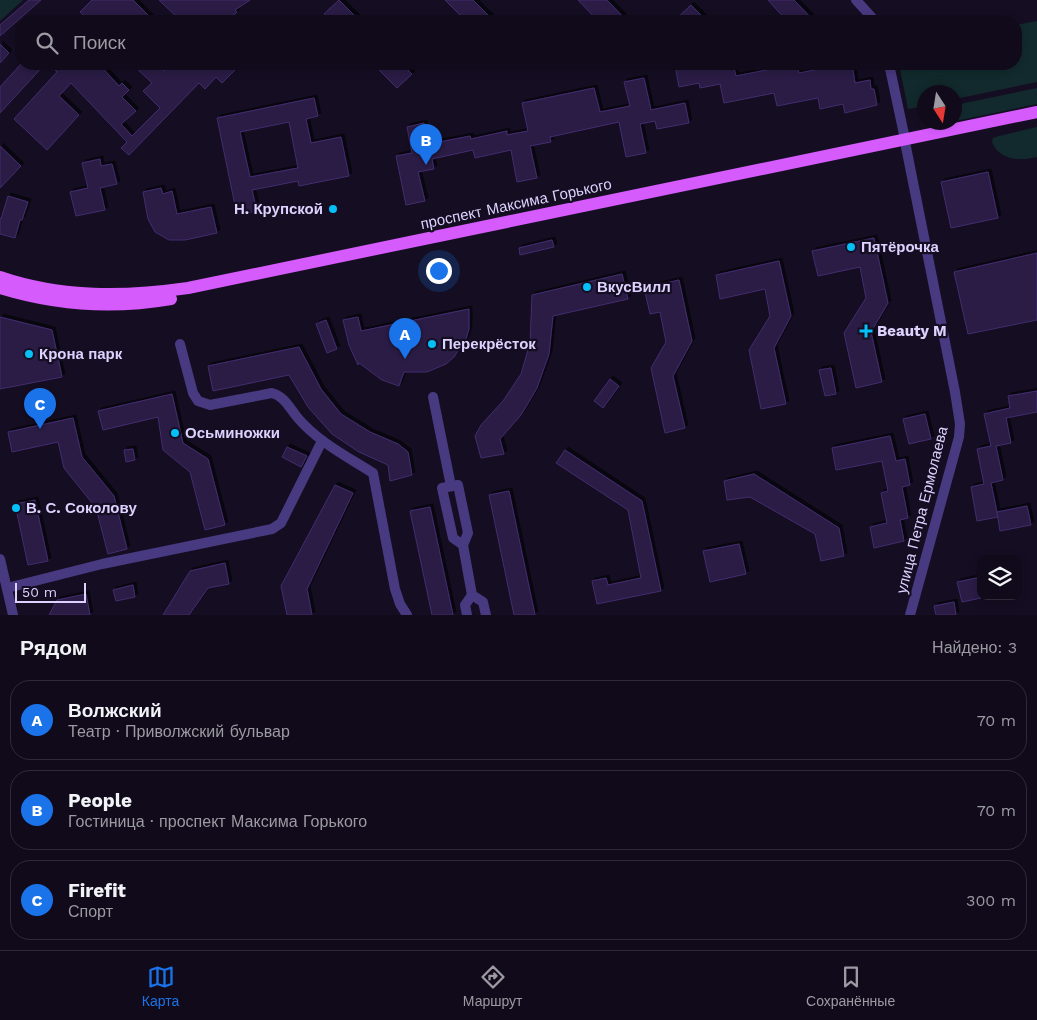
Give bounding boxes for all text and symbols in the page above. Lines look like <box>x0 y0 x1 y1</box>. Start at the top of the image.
search box <box>15 15 1022 70</box>
icon: search <box>33 29 61 57</box>
text: Поиск <box>73 31 126 54</box>
north arrow <box>917 85 962 130</box>
pin: B <box>410 124 442 165</box>
street label: проспект Максима Горького <box>419 175 613 233</box>
place label: Н. Крупской <box>234 200 323 218</box>
marker: Н. Крупской <box>327 203 339 215</box>
place label: Пятёрочка <box>861 238 939 256</box>
marker: Пятёрочка <box>845 241 857 253</box>
your location <box>426 258 452 284</box>
place label: ВкусВилл <box>597 278 671 296</box>
marker: ВкусВилл <box>581 281 593 293</box>
pin: A <box>389 318 421 359</box>
place label: Beauty M <box>877 322 947 340</box>
marker: Beauty M <box>859 324 873 338</box>
place label: Перекрёсток <box>442 335 536 353</box>
marker: Перекрёсток <box>426 338 438 350</box>
place label: Крона парк <box>39 345 123 363</box>
marker: Крона парк <box>23 348 35 360</box>
pin: C <box>24 388 56 429</box>
place label: Осьминожки <box>185 424 280 442</box>
street label: улица Петра Ермолаева <box>892 424 952 596</box>
marker: Осьминожки <box>169 427 181 439</box>
place label: В. С. Соколову <box>26 499 137 517</box>
marker: В. С. Соколову <box>10 502 22 514</box>
map controls <box>977 555 1022 600</box>
button: layers <box>977 555 1022 600</box>
scale bar <box>15 580 86 603</box>
text: 50 m <box>22 584 57 600</box>
text: Рядом <box>20 635 87 660</box>
text: Найдено: 3 <box>932 638 1017 657</box>
text: Волжский <box>68 699 162 722</box>
text: A <box>32 711 42 730</box>
text: 70 m <box>977 711 1016 730</box>
text: Театр · Приволжский бульвар <box>68 722 290 741</box>
text: People <box>68 789 132 812</box>
text: B <box>32 801 42 820</box>
text: 70 m <box>977 801 1016 820</box>
text: Гостиница · проспект Максима Горького <box>68 812 367 831</box>
text: Firefit <box>68 879 126 902</box>
text: C <box>32 891 42 910</box>
text: 300 m <box>966 891 1016 910</box>
text: Спорт <box>68 902 113 921</box>
tab: Карта <box>142 963 179 1009</box>
tab: Маршрут <box>463 963 522 1009</box>
tab: Сохранённые <box>806 963 895 1009</box>

